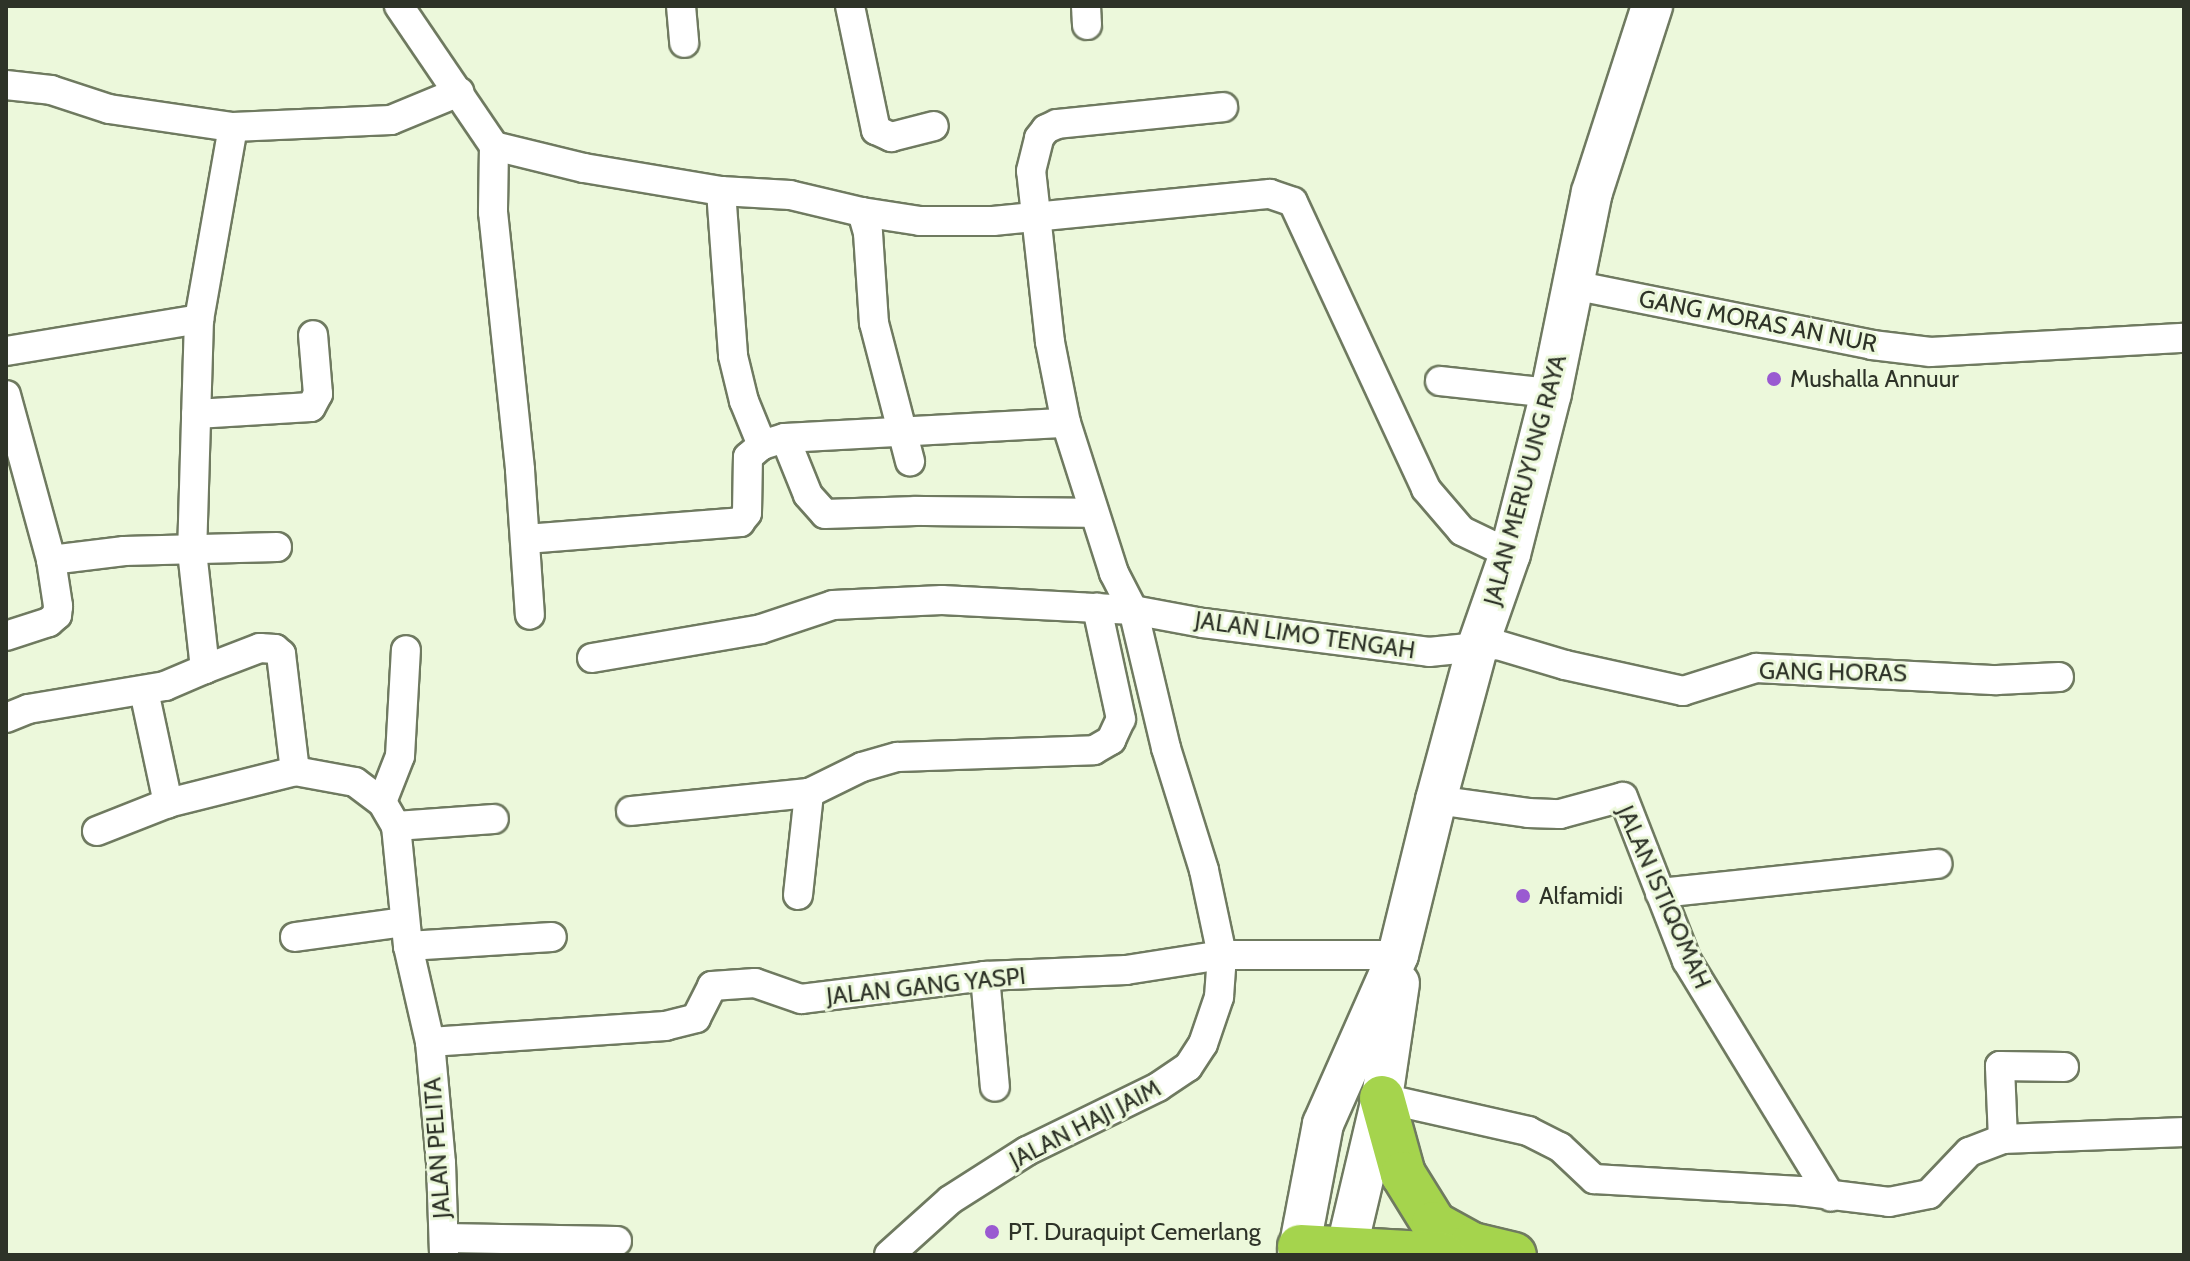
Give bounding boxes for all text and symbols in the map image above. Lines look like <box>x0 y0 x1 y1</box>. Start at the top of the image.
street label: GANG MORAS AN NUR <box>1637 284 1879 358</box>
street label: JALAN MERUYUNG RAYA <box>1478 351 1572 609</box>
place label: Mushalla Annuur <box>1790 365 1959 393</box>
marker: Mushalla Annuur <box>1765 370 1783 388</box>
street label: JALAN LIMO TENGAH <box>1193 605 1417 665</box>
street label: GANG HORAS <box>1759 656 1907 688</box>
street label: JALAN ISTIQOMAH <box>1611 801 1717 993</box>
place label: Alfamidi <box>1539 882 1623 910</box>
marker: Alfamidi <box>1514 887 1532 905</box>
street label: JALAN GANG YASPI <box>825 961 1027 1011</box>
street label: JALAN HAJI JAIM <box>1005 1074 1165 1174</box>
street label: JALAN PELITA <box>418 1076 456 1220</box>
place label: PT. Duraquipt Cemerlang <box>1008 1218 1261 1246</box>
marker: PT. Duraquipt Cemerlang <box>983 1223 1001 1241</box>

